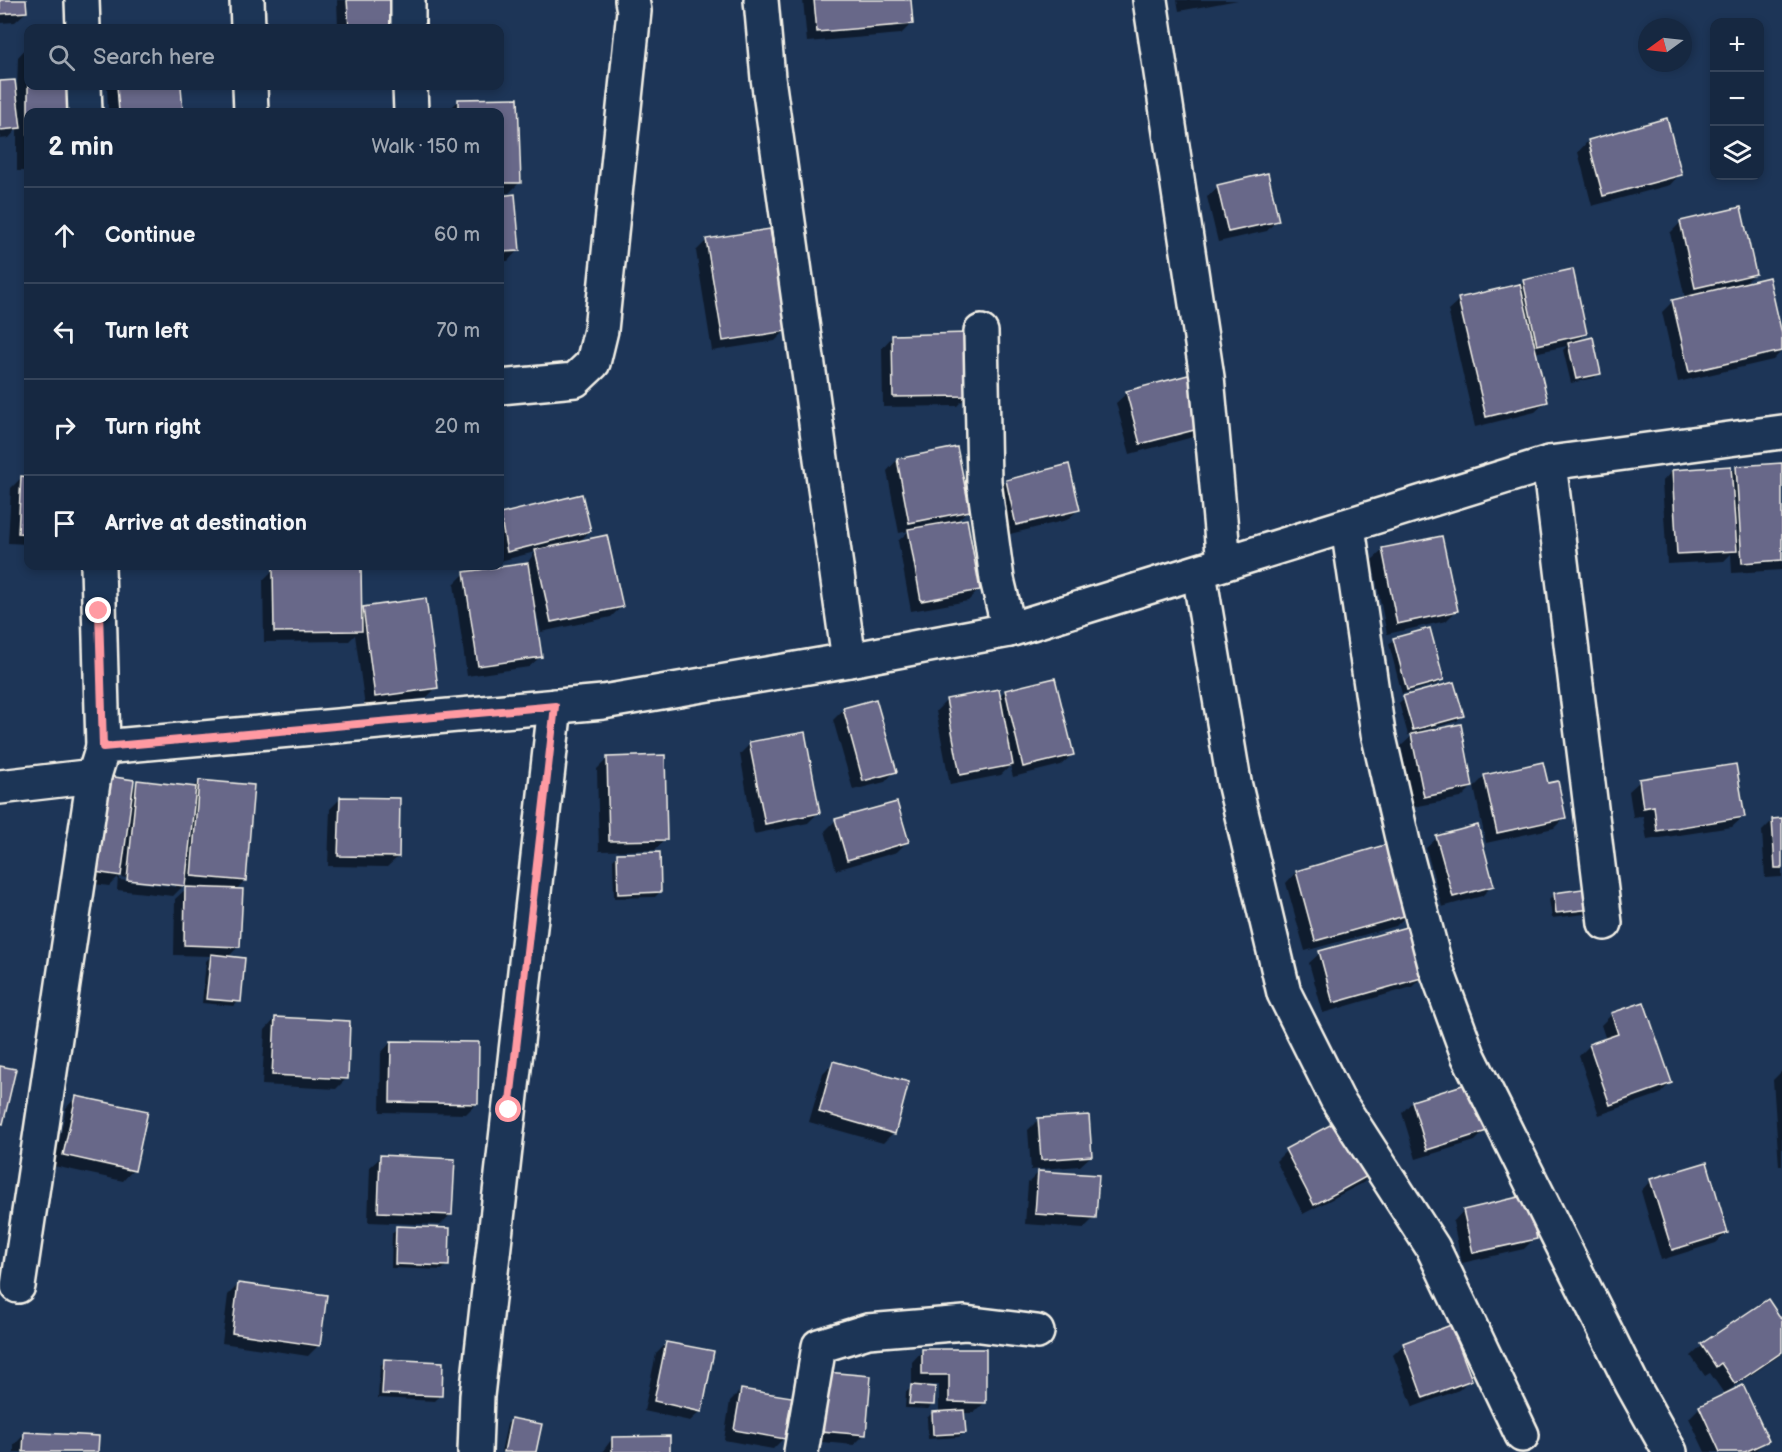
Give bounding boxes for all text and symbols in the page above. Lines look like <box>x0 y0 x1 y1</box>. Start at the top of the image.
north arrow <box>1638 18 1692 72</box>
map controls <box>1710 18 1764 180</box>
button: + <box>1710 18 1764 72</box>
search box <box>24 24 504 90</box>
icon: search <box>45 41 78 74</box>
text: Search here <box>93 44 215 71</box>
button: − <box>1710 72 1764 126</box>
button: layers <box>1710 126 1764 180</box>
text: 2 min <box>48 132 114 163</box>
text: Walk · 150 m <box>371 135 480 159</box>
icon: ahead <box>48 219 81 252</box>
text: Continue <box>105 222 195 249</box>
text: 60 m <box>434 223 480 247</box>
icon: left <box>48 315 81 348</box>
text: Turn left <box>105 318 189 345</box>
text: 70 m <box>436 319 480 343</box>
icon: right <box>48 411 81 444</box>
text: Turn right <box>105 414 201 441</box>
text: 20 m <box>435 415 480 439</box>
icon: arrive <box>48 507 81 540</box>
text: Arrive at destination <box>105 510 307 537</box>
route end <box>85 597 111 623</box>
route start <box>495 1096 521 1122</box>

